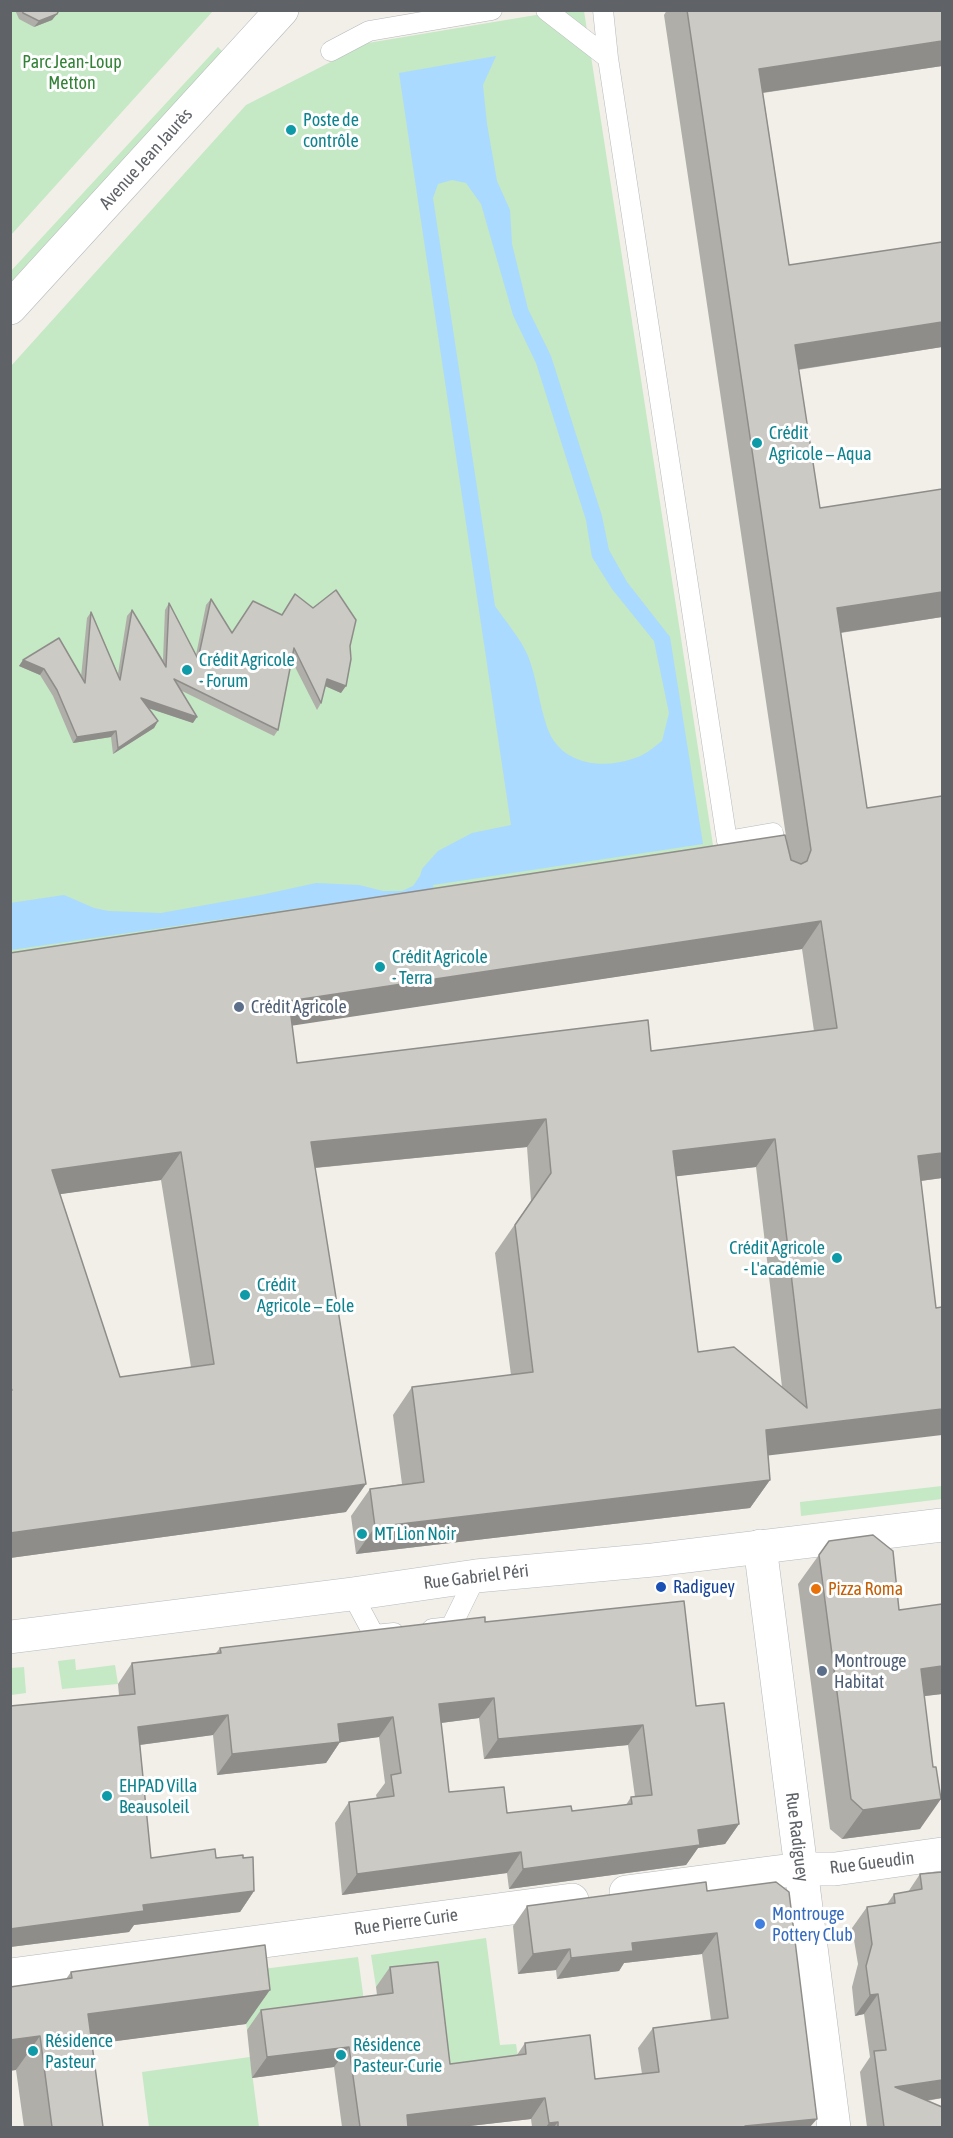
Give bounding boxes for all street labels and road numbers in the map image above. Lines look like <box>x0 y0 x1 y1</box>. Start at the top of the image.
street label: Avenue Jean Jaurès <box>95 104 197 214</box>
street label: Rue Gabriel Péri <box>422 1560 530 1594</box>
street label: Rue Radiguey <box>781 1791 813 1883</box>
street label: Rue Gueudin <box>829 1847 915 1879</box>
street label: Rue Pierre Curie <box>353 1904 459 1940</box>

